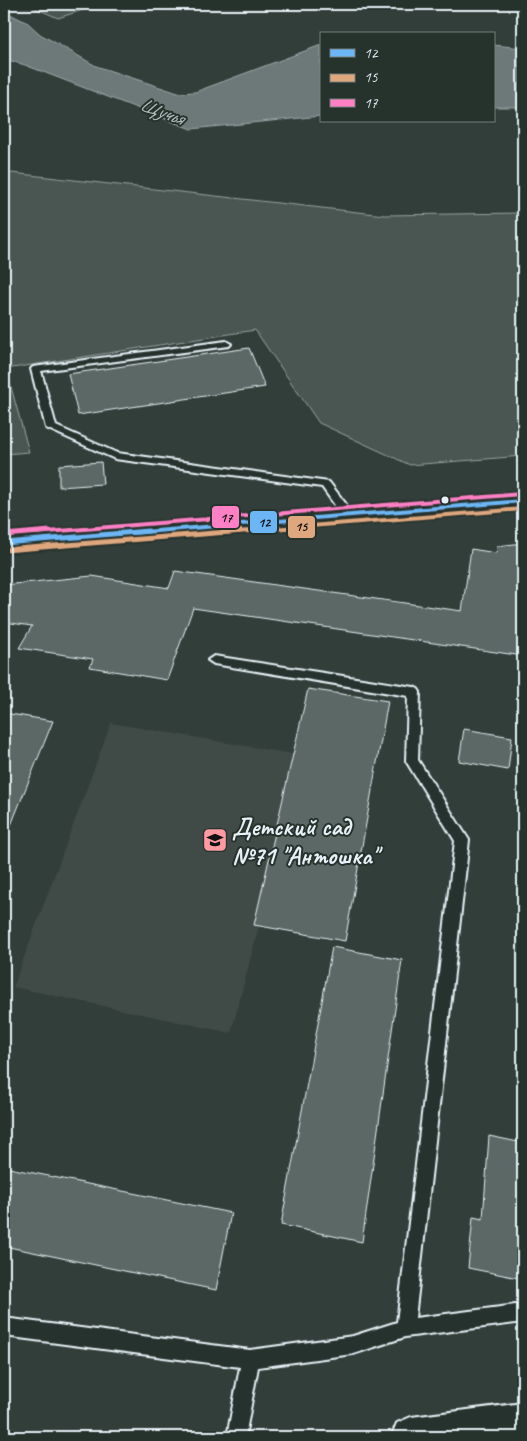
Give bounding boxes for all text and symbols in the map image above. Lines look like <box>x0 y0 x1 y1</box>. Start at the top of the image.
legend <box>320 32 494 122</box>
text: 12 <box>364 44 379 63</box>
text: 15 <box>364 68 379 87</box>
water label: Щучья <box>137 91 190 132</box>
text: 17 <box>364 94 379 113</box>
unlabelled marker <box>440 495 450 505</box>
line badge: 17 <box>211 505 240 529</box>
text: 17 <box>220 509 234 526</box>
line badge: 12 <box>249 510 278 534</box>
text: 12 <box>258 514 272 531</box>
line badge: 15 <box>287 515 316 539</box>
text: 15 <box>295 518 309 535</box>
place label: Детский сад №71 "Антошка" <box>232 811 383 872</box>
school or university icon: Детский сад №71 "Антошка" <box>202 827 228 853</box>

